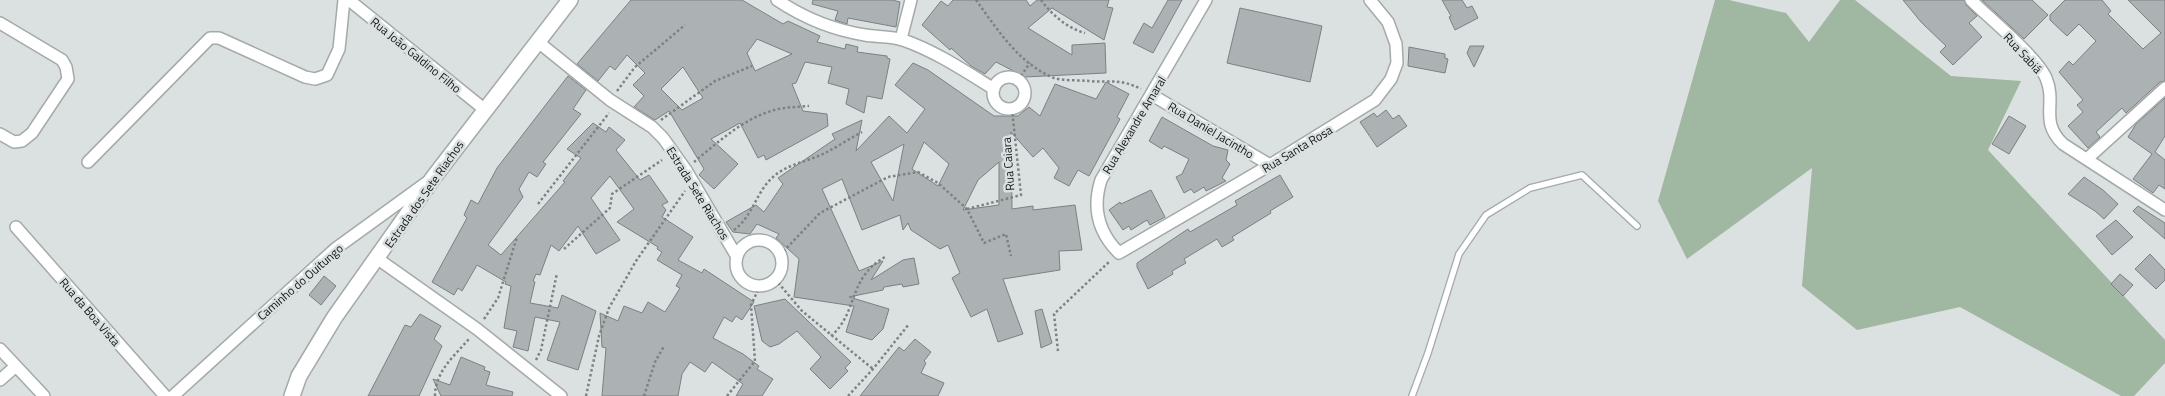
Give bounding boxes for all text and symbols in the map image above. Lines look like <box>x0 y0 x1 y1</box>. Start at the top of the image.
street label: Rua João Galdino Filho <box>366 12 466 98</box>
street label: Rua Sabiá <box>1999 28 2047 78</box>
street label: Rua Alexandre Amaral <box>1097 72 1171 178</box>
street label: Rua Daniel Jacintho <box>1164 97 1258 163</box>
street label: Rua Santa Rosa <box>1258 120 1336 178</box>
street label: Estrada dos Sete Riachos <box>380 136 469 252</box>
street label: Rua Caiara <box>997 137 1019 191</box>
street label: Estrada Sete Riachos <box>662 143 735 244</box>
street label: Caminho do Ouitungo <box>253 239 347 325</box>
street label: Rua da Boa Vista <box>55 274 125 350</box>

